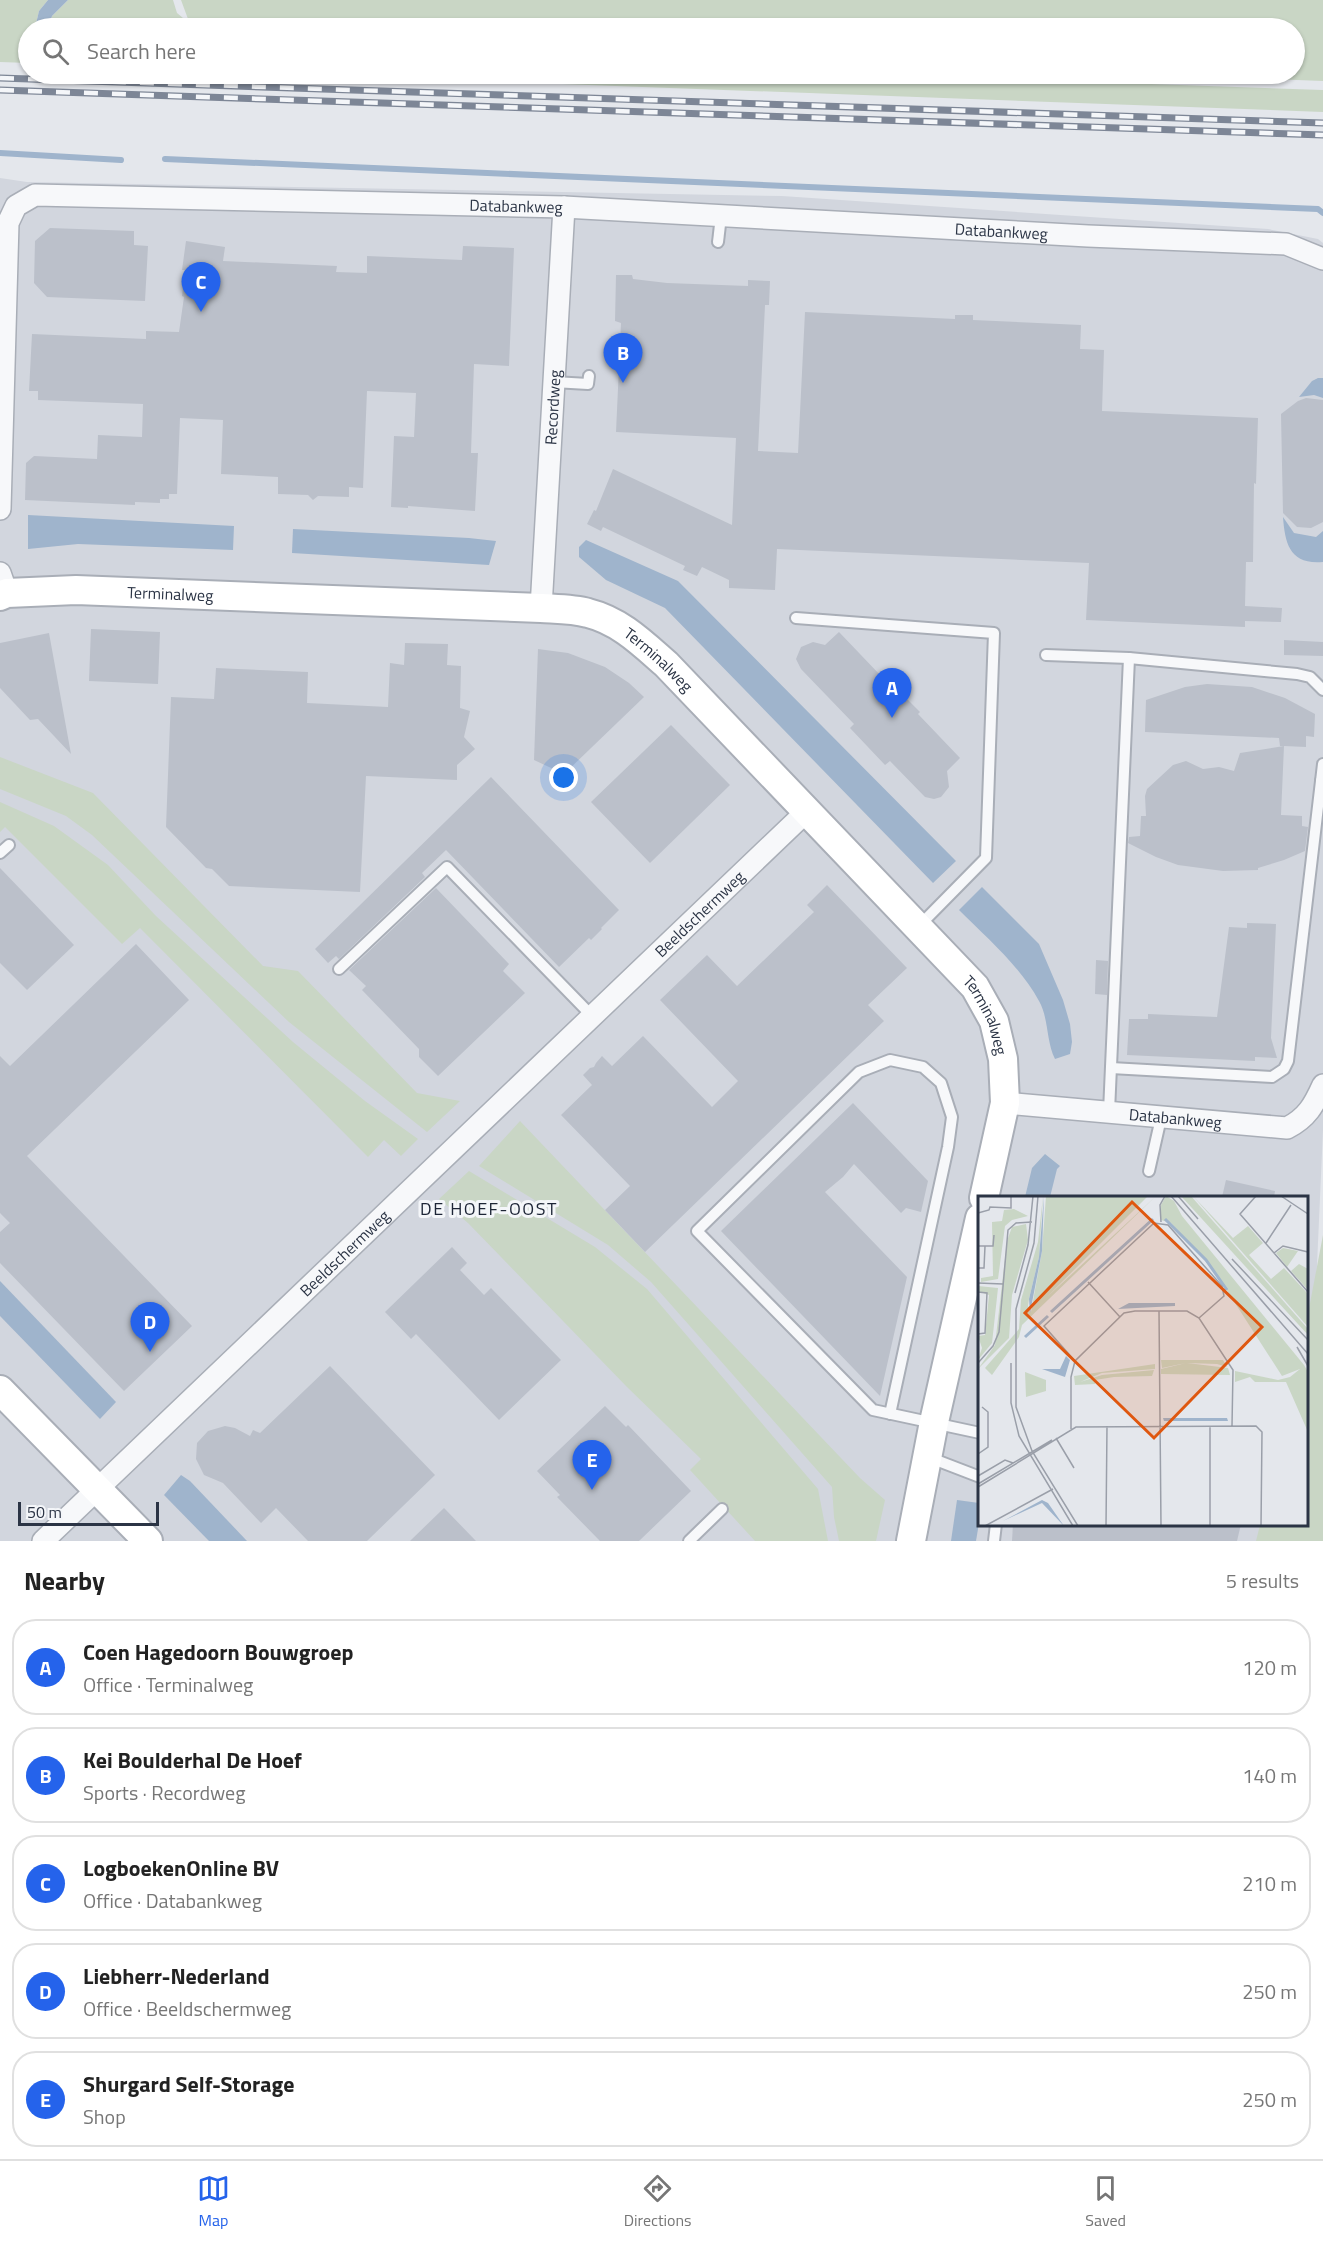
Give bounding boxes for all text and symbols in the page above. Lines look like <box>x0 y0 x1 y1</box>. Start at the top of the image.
search box <box>18 18 1305 84</box>
text: Search here <box>87 34 196 68</box>
icon: search <box>39 35 72 68</box>
street label: Databankweg <box>469 193 563 219</box>
street label: Databankweg <box>954 217 1049 246</box>
pin: C <box>182 262 220 312</box>
pin: B <box>604 334 642 383</box>
street label: Recordweg <box>538 369 567 446</box>
street label: Terminalweg <box>127 580 214 607</box>
street label: Terminalweg <box>619 621 699 697</box>
pin: A <box>872 668 912 718</box>
your location <box>549 763 578 792</box>
street label: Beeldschermweg <box>649 865 750 963</box>
street label: Terminalweg <box>958 970 1014 1057</box>
street label: Databankweg <box>1128 1102 1223 1134</box>
district label: DE HOEF-OOST <box>420 1195 558 1222</box>
inset map <box>978 1196 1308 1526</box>
street label: Beeldschermweg <box>294 1204 395 1302</box>
pin: D <box>130 1302 170 1352</box>
pin: E <box>572 1440 612 1490</box>
scale bar <box>18 1499 159 1526</box>
text: 50 m <box>27 1500 62 1524</box>
text: Nearby <box>24 1561 105 1600</box>
text: 5 results <box>1226 1565 1299 1596</box>
text: Coen Hagedoorn Bouwgroep <box>83 1635 353 1669</box>
text: A <box>39 1652 52 1683</box>
text: 120 m <box>1242 1652 1297 1683</box>
text: Office · Terminalweg <box>83 1669 253 1700</box>
text: Kei Boulderhal De Hoef <box>83 1743 302 1777</box>
text: B <box>39 1760 52 1791</box>
text: 140 m <box>1242 1760 1297 1791</box>
text: Sports · Recordweg <box>83 1777 245 1808</box>
text: LogboekenOnline BV <box>83 1851 279 1885</box>
text: C <box>40 1868 51 1899</box>
text: 210 m <box>1242 1868 1297 1899</box>
text: Office · Databankweg <box>83 1885 262 1916</box>
text: Liebherr-Nederland <box>83 1959 270 1993</box>
text: D <box>39 1976 52 2007</box>
text: 250 m <box>1242 1976 1297 2007</box>
text: Office · Beeldschermweg <box>83 1993 291 2024</box>
text: Shurgard Self-Storage <box>83 2067 294 2101</box>
text: E <box>40 2084 51 2115</box>
text: 250 m <box>1242 2084 1297 2115</box>
text: Shop <box>83 2101 126 2132</box>
tab: Map <box>197 2172 230 2232</box>
tab: Directions <box>624 2172 692 2232</box>
tab: Saved <box>1085 2172 1126 2232</box>

